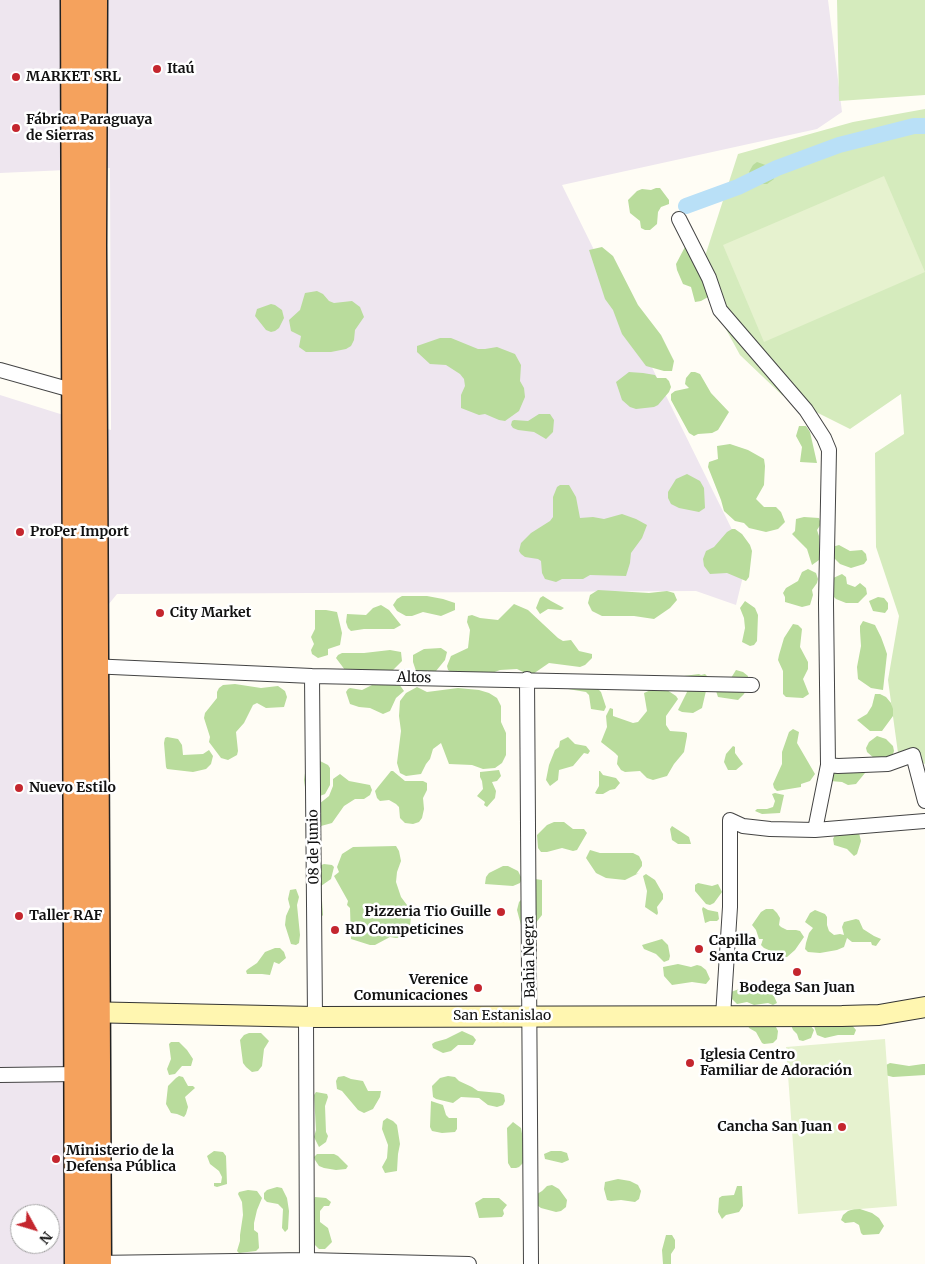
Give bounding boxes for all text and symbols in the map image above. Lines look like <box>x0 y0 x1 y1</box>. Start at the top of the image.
place label: Itaú <box>167 61 194 77</box>
marker: Itaú <box>151 63 163 75</box>
place label: MARKET SRL <box>26 69 121 85</box>
marker: MARKET SRL <box>10 71 22 83</box>
place label: Fábrica Paraguaya de Sierras <box>26 112 152 144</box>
marker: Fábrica Paraguaya de Sierras <box>10 122 22 134</box>
place label: ProPer Import <box>30 524 129 540</box>
marker: ProPer Import <box>14 526 26 538</box>
place label: City Market <box>170 605 251 621</box>
marker: City Market <box>154 607 166 619</box>
street label: Altos <box>397 669 431 687</box>
place label: Nuevo Estilo <box>29 780 116 796</box>
marker: Nuevo Estilo <box>13 782 25 794</box>
street label: 08 de Junio <box>305 809 323 885</box>
place label: Pizzeria Tio Guille <box>365 904 491 920</box>
marker: Pizzeria Tio Guille <box>495 906 507 918</box>
place label: Taller RAF <box>29 908 102 924</box>
marker: Taller RAF <box>13 910 25 922</box>
street label: Bahia Negra <box>521 916 539 998</box>
place label: RD Competicines <box>345 922 464 938</box>
marker: RD Competicines <box>329 924 341 936</box>
place label: Capilla Santa Cruz <box>709 933 784 966</box>
marker: Capilla Santa Cruz <box>693 943 705 955</box>
marker: Bodega San Juan <box>791 966 803 978</box>
place label: Verenice Comunicaciones <box>354 972 468 1004</box>
place label: Bodega San Juan <box>739 980 855 996</box>
marker: Verenice Comunicaciones <box>472 982 484 994</box>
street label: San Estanislao <box>453 1008 551 1024</box>
place label: Iglesia Centro Familiar de Adoración <box>700 1047 852 1080</box>
marker: Iglesia Centro Familiar de Adoración <box>684 1057 696 1069</box>
place label: Cancha San Juan <box>717 1119 832 1135</box>
marker: Cancha San Juan <box>836 1121 848 1133</box>
place label: Ministerio de la Defensa Pública <box>66 1143 176 1176</box>
marker: Ministerio de la Defensa Pública <box>50 1153 62 1165</box>
north arrow <box>10 1204 60 1254</box>
text: N <box>35 1228 56 1248</box>

